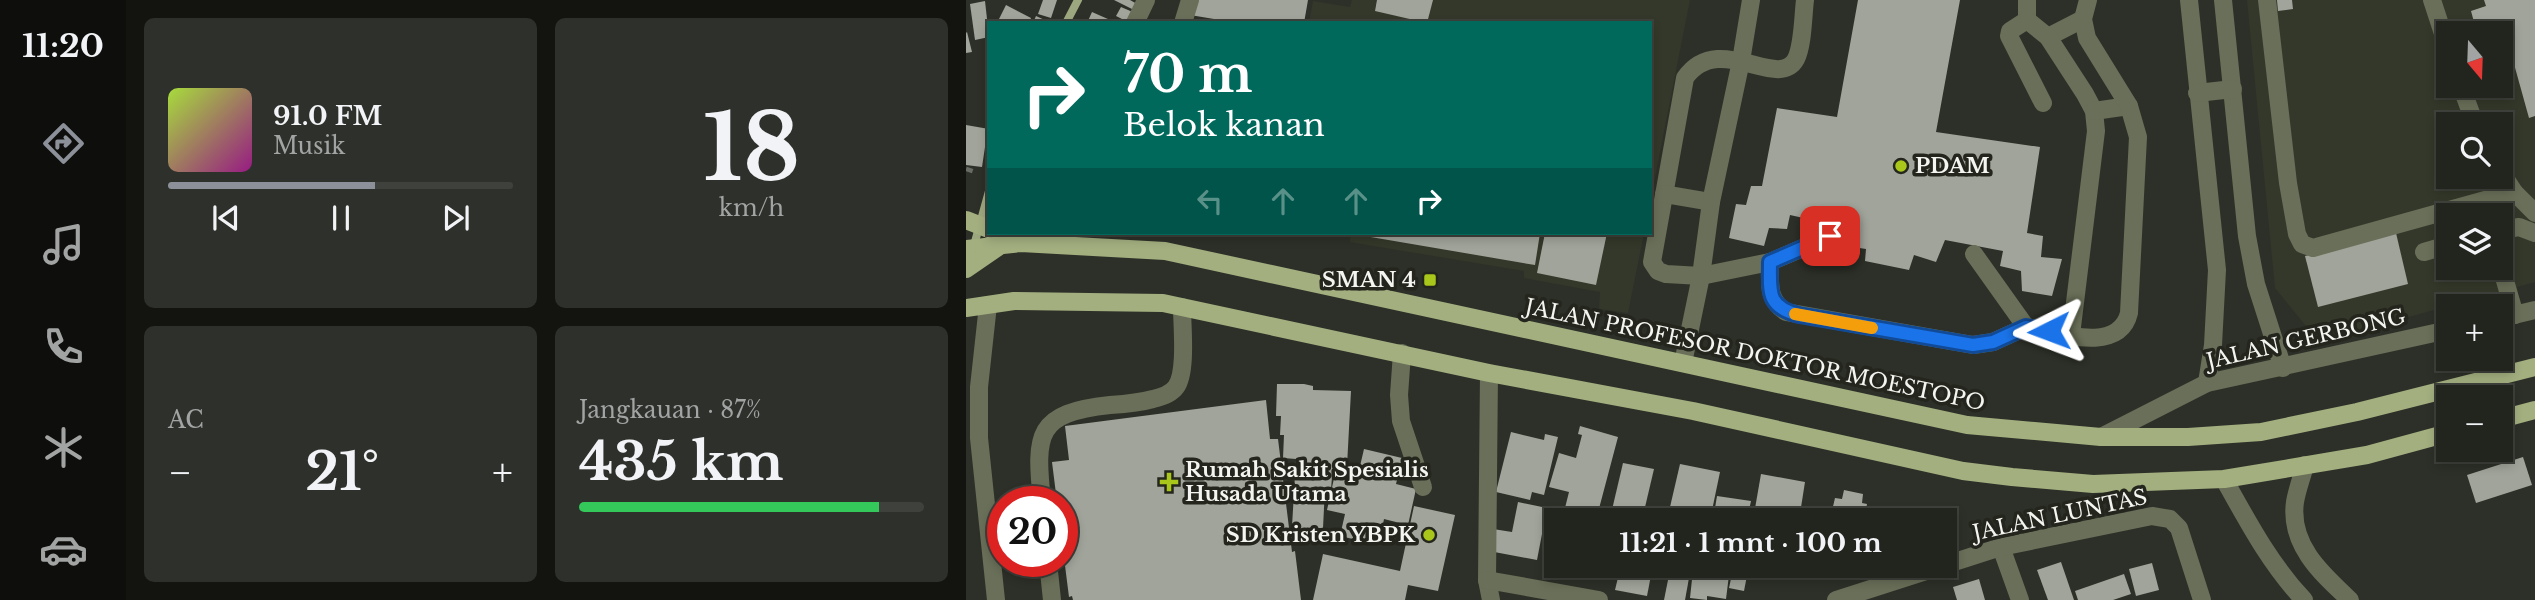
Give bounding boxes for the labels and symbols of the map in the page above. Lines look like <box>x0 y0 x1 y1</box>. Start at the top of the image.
north arrow <box>2436 21 2513 98</box>
place label: PDAM <box>1915 153 1990 179</box>
marker: PDAM <box>1893 158 1909 174</box>
pin <box>1800 206 1860 266</box>
place label: SMAN 4 <box>1322 267 1416 293</box>
marker: SMAN 4 <box>1422 272 1438 288</box>
street label: JALAN PROFESOR DOKTOR MOESTOPO <box>1520 293 1987 417</box>
position arrow <box>2012 294 2086 368</box>
street label: JALAN GERBONG <box>2201 303 2408 375</box>
place label: Rumah Sakit Spesialis Husada Utama <box>1185 457 1429 507</box>
marker: Rumah Sakit Spesialis Husada Utama <box>1159 472 1179 492</box>
street label: JALAN LUNTAS <box>1967 484 2150 547</box>
speed limit sign: 20 <box>987 486 1078 577</box>
place label: SD Kristen YBPK <box>1226 522 1416 548</box>
marker: SD Kristen YBPK <box>1421 527 1437 543</box>

